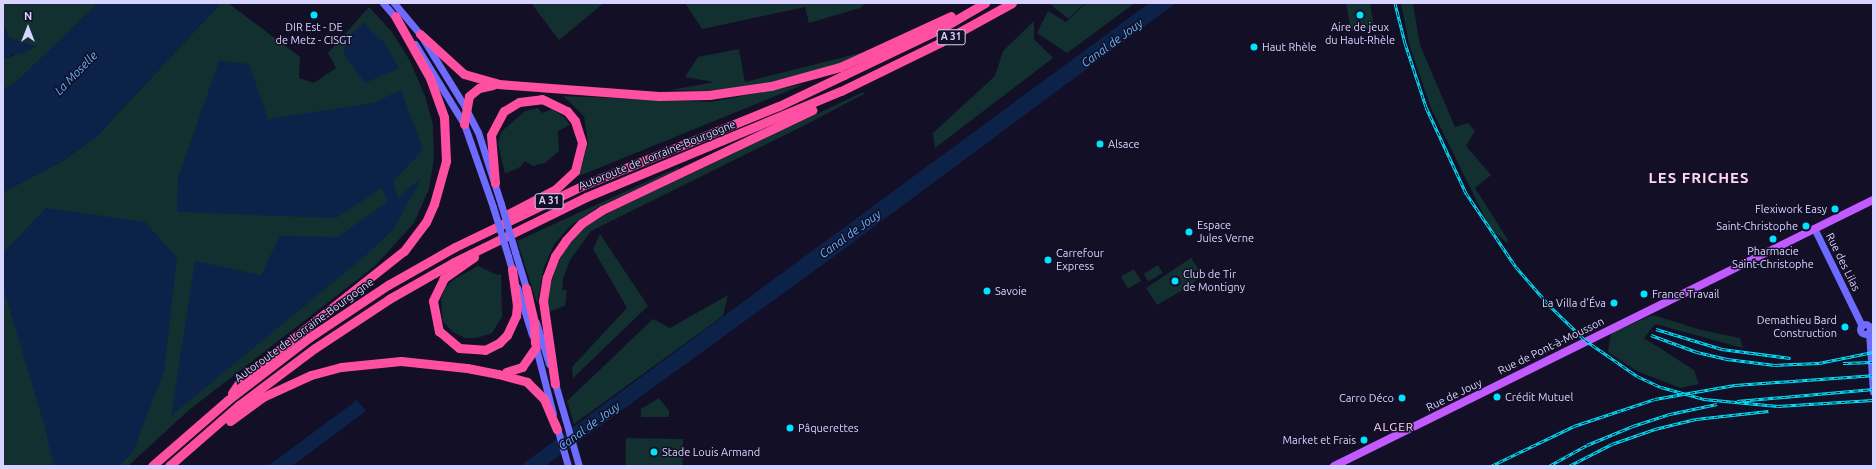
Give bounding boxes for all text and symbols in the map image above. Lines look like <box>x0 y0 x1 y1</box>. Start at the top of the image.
north arrow <box>8 8 48 48</box>
text: N <box>24 10 32 22</box>
marker: DIR Est - DE de Metz - CISGT <box>309 10 319 20</box>
marker: Aire de jeux du Haut-Rhèle <box>1355 10 1365 20</box>
water label: Canal de Jouy <box>1078 16 1146 70</box>
place label: DIR Est - DE de Metz - CISGT <box>276 21 352 47</box>
place label: Aire de jeux du Haut-Rhèle <box>1325 21 1395 47</box>
road number: A 31 <box>936 29 966 45</box>
place label: Haut Rhèle <box>1262 40 1317 54</box>
marker: Haut Rhèle <box>1249 42 1259 52</box>
water label: La Moselle <box>52 48 100 98</box>
street label: Autoroute de Lorraine-Bourgogne <box>576 117 738 193</box>
place label: Alsace <box>1108 137 1140 151</box>
marker: Alsace <box>1095 139 1105 149</box>
district label: LES FRICHES <box>1649 169 1749 187</box>
road number: A 31 <box>534 193 564 209</box>
place label: Flexiwork Easy <box>1755 202 1827 216</box>
marker: Flexiwork Easy <box>1830 204 1840 214</box>
water label: Canal de Jouy <box>816 207 884 261</box>
place label: Espace Jules Verne <box>1197 219 1254 245</box>
place label: Saint-Christophe <box>1716 219 1798 233</box>
marker: Saint-Christophe <box>1801 221 1811 231</box>
marker: Espace Jules Verne <box>1184 227 1194 237</box>
street label: Rue des Lilas <box>1823 231 1863 293</box>
marker: Pharmacie Saint-Christophe <box>1768 234 1778 244</box>
place label: Pharmacie Saint-Christophe <box>1732 245 1814 271</box>
place label: Carrefour Express <box>1056 247 1104 273</box>
marker: Carrefour Express <box>1043 255 1053 265</box>
place label: Club de Tir de Montigny <box>1183 268 1245 294</box>
street label: Autoroute de Lorraine-Bourgogne <box>232 275 376 385</box>
marker: Club de Tir de Montigny <box>1170 276 1180 286</box>
place label: Savoie <box>995 284 1027 298</box>
marker: Savoie <box>982 286 992 296</box>
place label: France Travail <box>1652 287 1719 301</box>
marker: France Travail <box>1639 289 1649 299</box>
place label: La Villa d'Éva <box>1542 296 1606 310</box>
marker: La Villa d'Éva <box>1609 298 1619 308</box>
place label: Demathieu Bard Construction <box>1757 314 1837 340</box>
street label: Rue de Pont-à-Mousson <box>1496 315 1606 377</box>
marker: Demathieu Bard Construction <box>1840 322 1850 332</box>
street label: Rue de Jouy <box>1424 376 1484 414</box>
place label: Crédit Mutuel <box>1505 390 1573 404</box>
place label: Carro Déco <box>1339 391 1394 405</box>
marker: Crédit Mutuel <box>1492 392 1502 402</box>
marker: Carro Déco <box>1397 393 1407 403</box>
water label: Canal de Jouy <box>555 399 623 453</box>
district label: ALGER <box>1374 420 1414 434</box>
place label: Pâquerettes <box>798 421 859 435</box>
marker: Pâquerettes <box>785 423 795 433</box>
place label: Market et Frais <box>1283 433 1356 447</box>
marker: Market et Frais <box>1359 435 1369 445</box>
place label: Stade Louis Armand <box>662 445 760 459</box>
marker: Stade Louis Armand <box>649 447 659 457</box>

